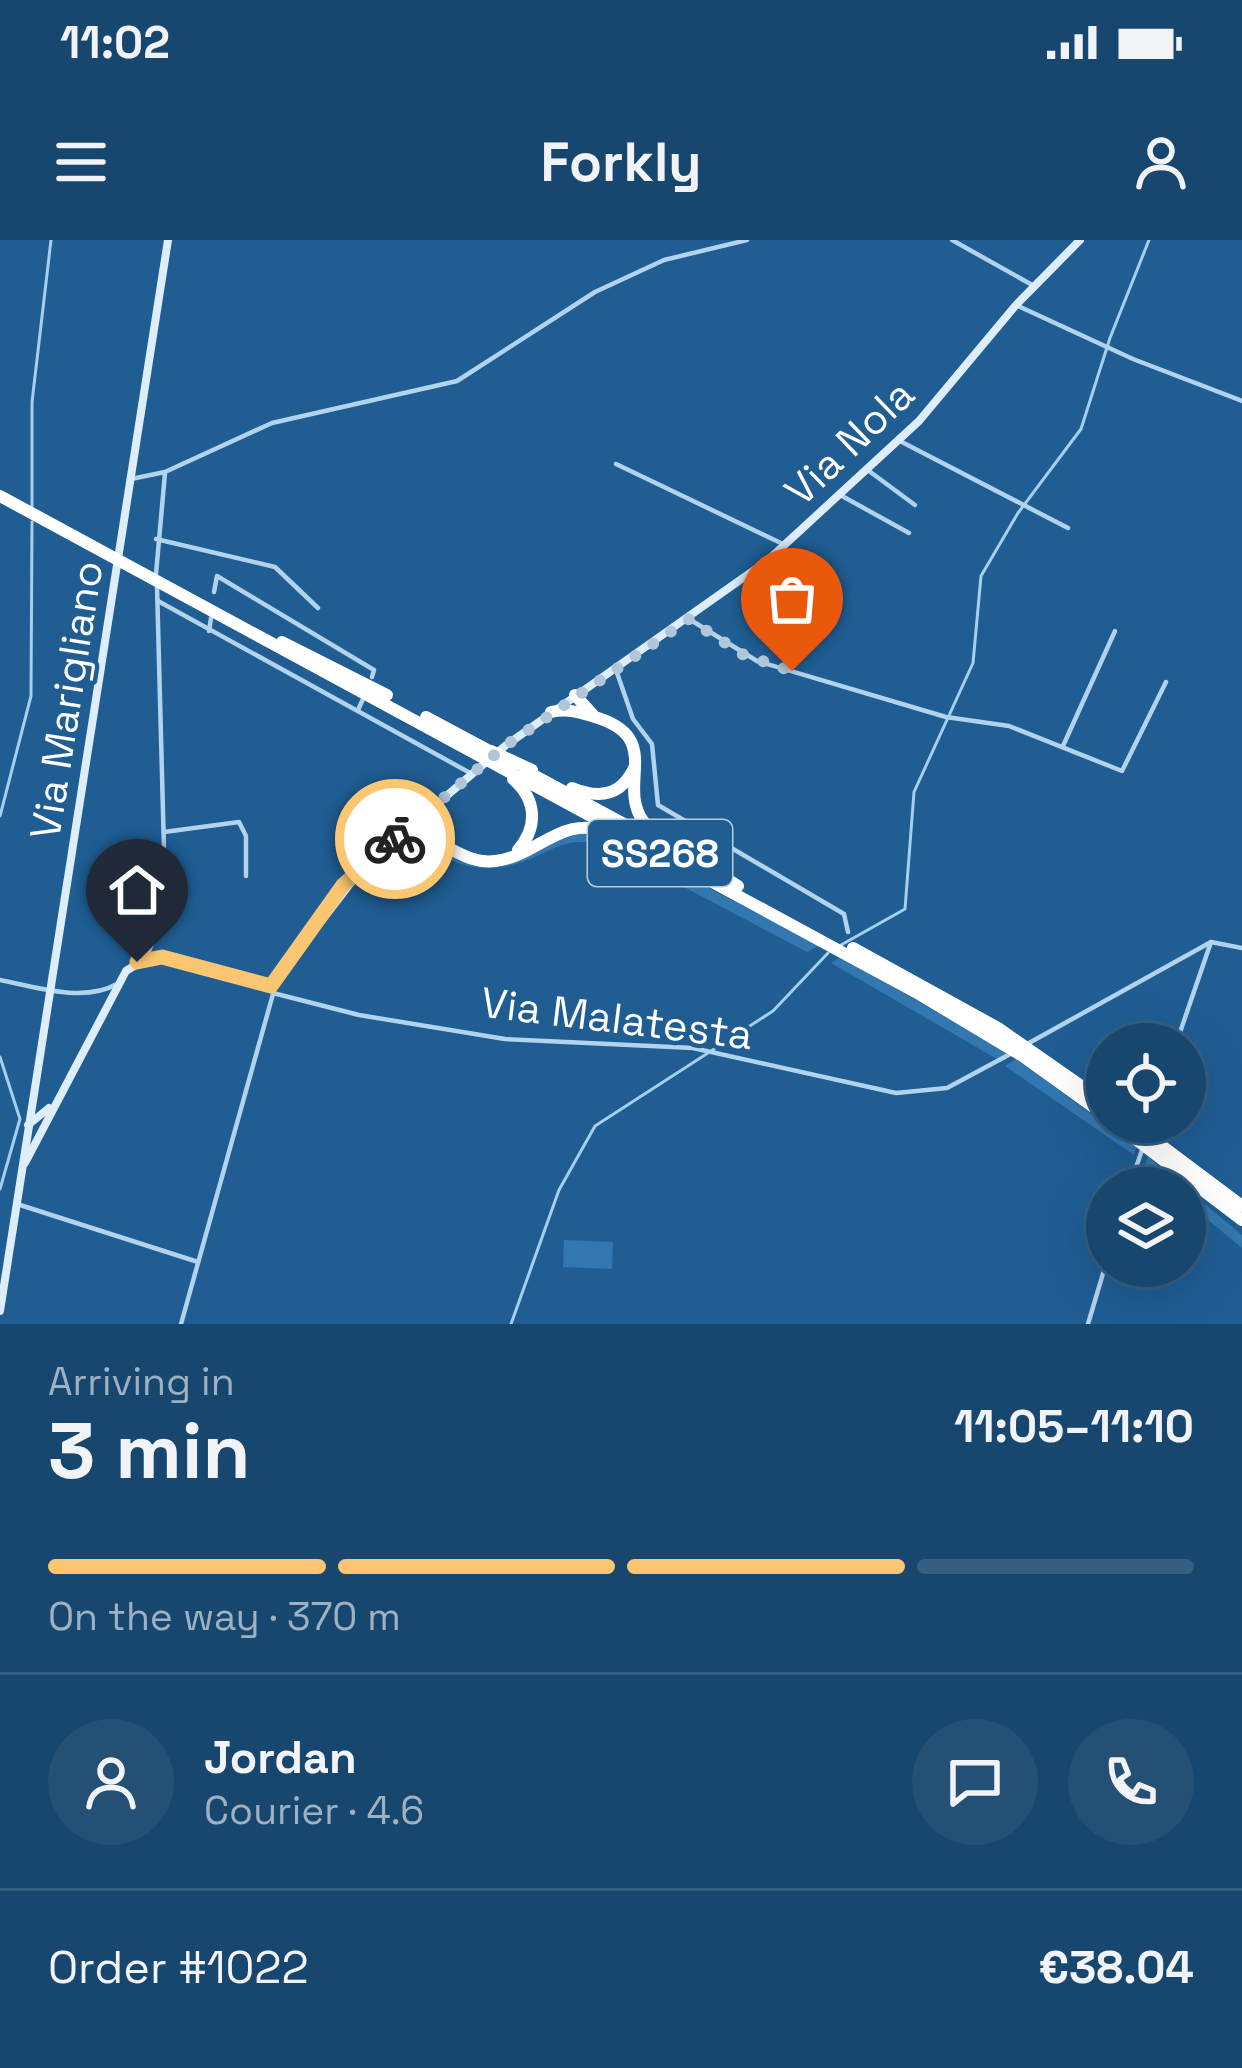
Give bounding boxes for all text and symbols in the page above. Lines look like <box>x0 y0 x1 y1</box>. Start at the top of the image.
text: 11:02 <box>60 14 170 71</box>
text: Forkly <box>540 128 702 197</box>
icon: menu <box>48 129 114 195</box>
icon: person <box>1128 129 1194 195</box>
street label: Via Nola <box>774 368 925 517</box>
pin <box>741 548 843 671</box>
street label: Via Marigliano <box>18 557 115 843</box>
icon: bag <box>759 566 825 632</box>
courier <box>335 779 455 899</box>
icon: bike <box>362 806 428 872</box>
road number: SS268 <box>588 820 732 886</box>
pin <box>86 839 188 962</box>
icon: home <box>104 857 170 923</box>
street label: Via Malatesta <box>478 976 756 1061</box>
map controls <box>1086 1023 1206 1287</box>
button: locate <box>1086 1023 1206 1143</box>
button: layers <box>1086 1167 1206 1287</box>
text: Arriving in <box>48 1357 235 1406</box>
text: 11:05–11:10 <box>954 1398 1194 1455</box>
text: 3 min <box>48 1401 251 1501</box>
text: On the way · 370 m <box>48 1592 401 1641</box>
button: person <box>48 1719 174 1845</box>
button: chat <box>912 1719 1038 1845</box>
button: phone <box>1068 1719 1194 1845</box>
text: Jordan <box>204 1729 357 1786</box>
text: Courier · 4.6 <box>204 1786 424 1835</box>
text: Order #1022 <box>48 1939 309 1996</box>
text: €38.04 <box>1038 1939 1194 1996</box>

